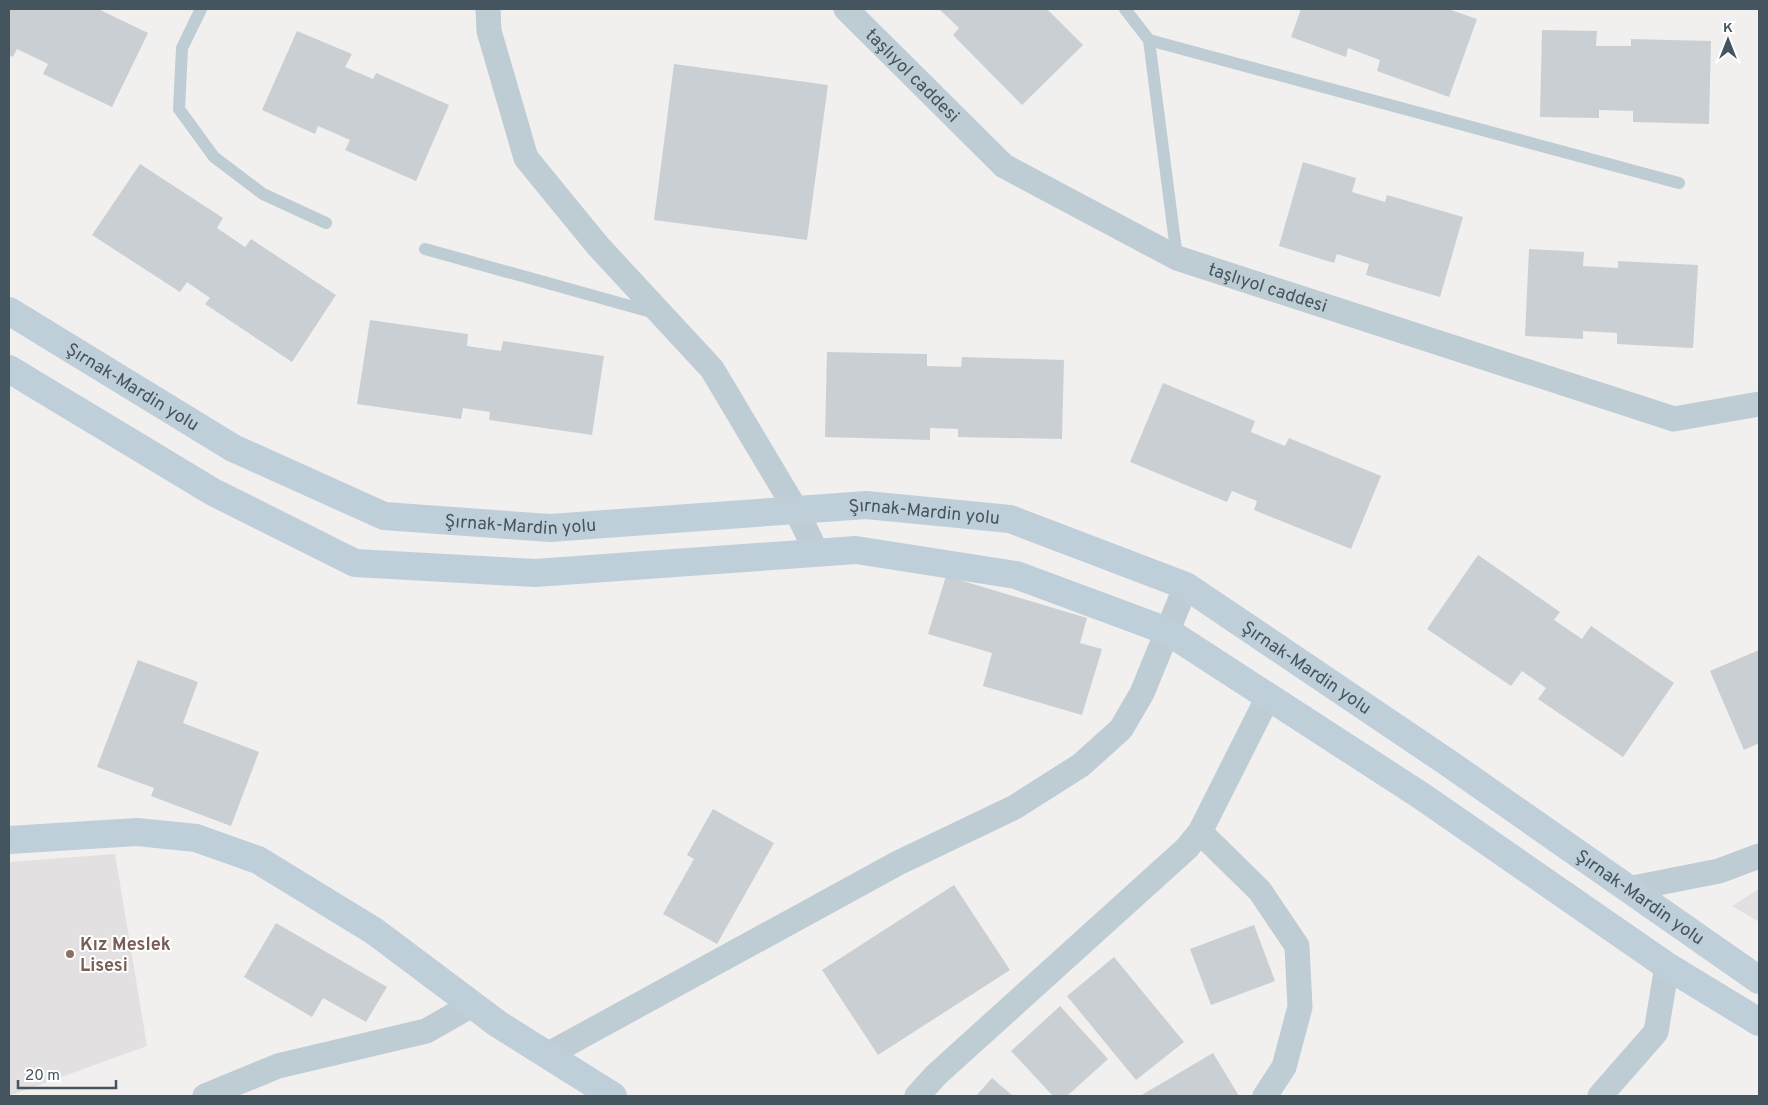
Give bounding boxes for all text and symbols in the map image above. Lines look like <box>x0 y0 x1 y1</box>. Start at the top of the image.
north arrow <box>1703 15 1753 65</box>
text: K <box>1723 20 1733 37</box>
street label: taşlıyol caddesi <box>860 25 964 128</box>
street label: taşlıyol caddesi <box>1205 259 1330 319</box>
street label: Şırnak-Mardin yolu <box>61 339 203 437</box>
street label: Şırnak-Mardin yolu <box>848 495 1001 531</box>
street label: Şırnak-Mardin yolu <box>444 510 597 541</box>
street label: Şırnak-Mardin yolu <box>1236 617 1375 721</box>
street label: Şırnak-Mardin yolu <box>1571 845 1708 951</box>
place label: Kız Meslek Lisesi <box>80 934 171 978</box>
marker: Kız Meslek Lisesi <box>64 948 76 960</box>
scale bar <box>18 1058 115 1090</box>
text: 20 m <box>25 1067 60 1086</box>

